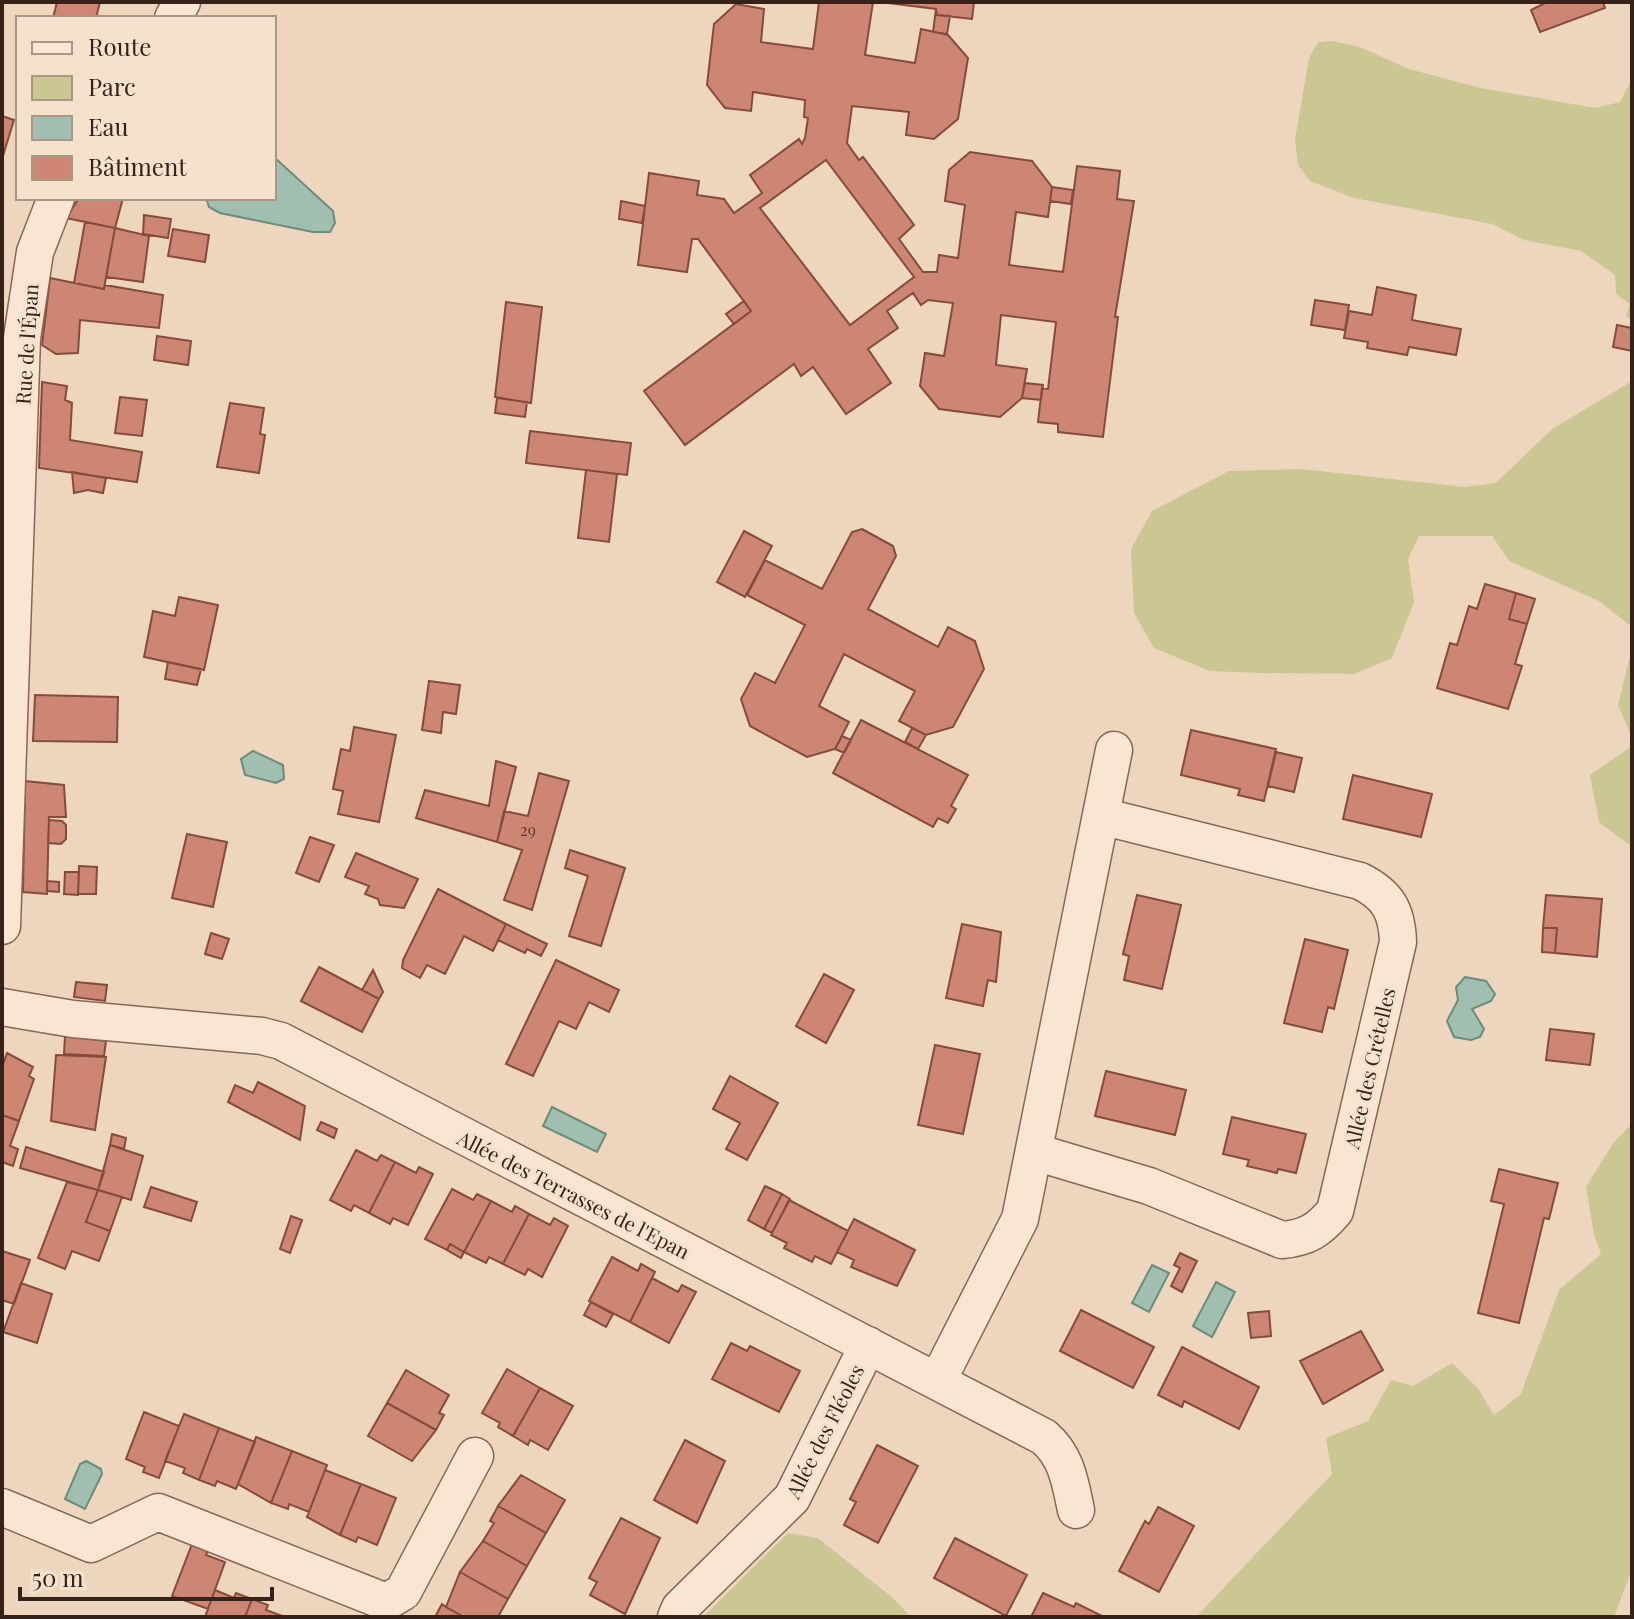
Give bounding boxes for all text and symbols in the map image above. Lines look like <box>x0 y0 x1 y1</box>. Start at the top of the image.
legend <box>16 16 276 200</box>
text: Route <box>88 30 151 62</box>
text: Parc <box>88 70 136 102</box>
text: Eau <box>88 110 129 142</box>
text: Bâtiment <box>88 150 187 182</box>
street label: Rue de l'Épan <box>8 283 44 405</box>
house number: 29 <box>520 819 536 840</box>
street label: Allée des Crételles <box>1337 985 1401 1152</box>
street label: Allée des Terrasses de l'Epan <box>453 1123 695 1264</box>
street label: Allée des Fléoles <box>778 1359 869 1503</box>
scale bar <box>20 1551 272 1601</box>
text: 50 m <box>32 1561 84 1593</box>

